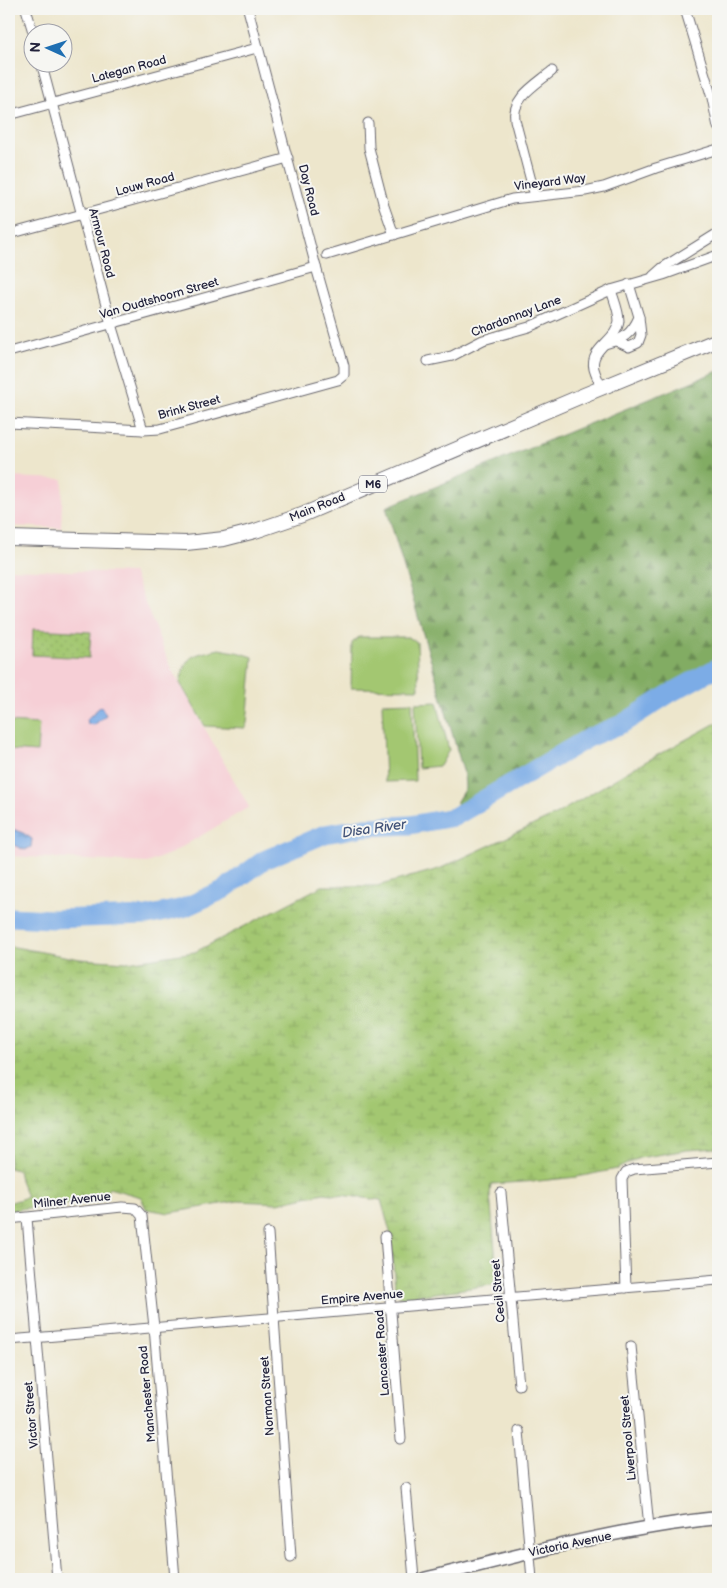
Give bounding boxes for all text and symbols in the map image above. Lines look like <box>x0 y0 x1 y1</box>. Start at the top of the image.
north arrow <box>22 22 72 72</box>
text: N <box>27 42 44 53</box>
street label: Lategan Road <box>90 52 168 87</box>
street label: Day Road <box>295 163 322 217</box>
street label: Louw Road <box>114 169 176 200</box>
street label: Vineyard Way <box>513 171 587 194</box>
street label: Armour Road <box>85 207 118 280</box>
street label: Van Oudtshoorn Street <box>98 274 221 323</box>
street label: Chardonnay Lane <box>469 292 563 341</box>
street label: Brink Street <box>156 392 222 423</box>
road number: M6 <box>359 476 387 492</box>
street label: Main Road <box>287 489 347 525</box>
water label: Disa River <box>341 815 408 841</box>
street label: Milner Avenue <box>33 1189 111 1212</box>
street label: Cecil Street <box>488 1258 509 1323</box>
street label: Empire Avenue <box>320 1286 404 1309</box>
street label: Lancaster Road <box>372 1309 393 1397</box>
street label: Manchester Road <box>136 1345 159 1443</box>
street label: Norman Street <box>257 1355 278 1436</box>
street label: Victor Street <box>21 1381 42 1449</box>
street label: Liverpool Street <box>617 1394 640 1481</box>
street label: Victoria Avenue <box>527 1528 613 1561</box>

